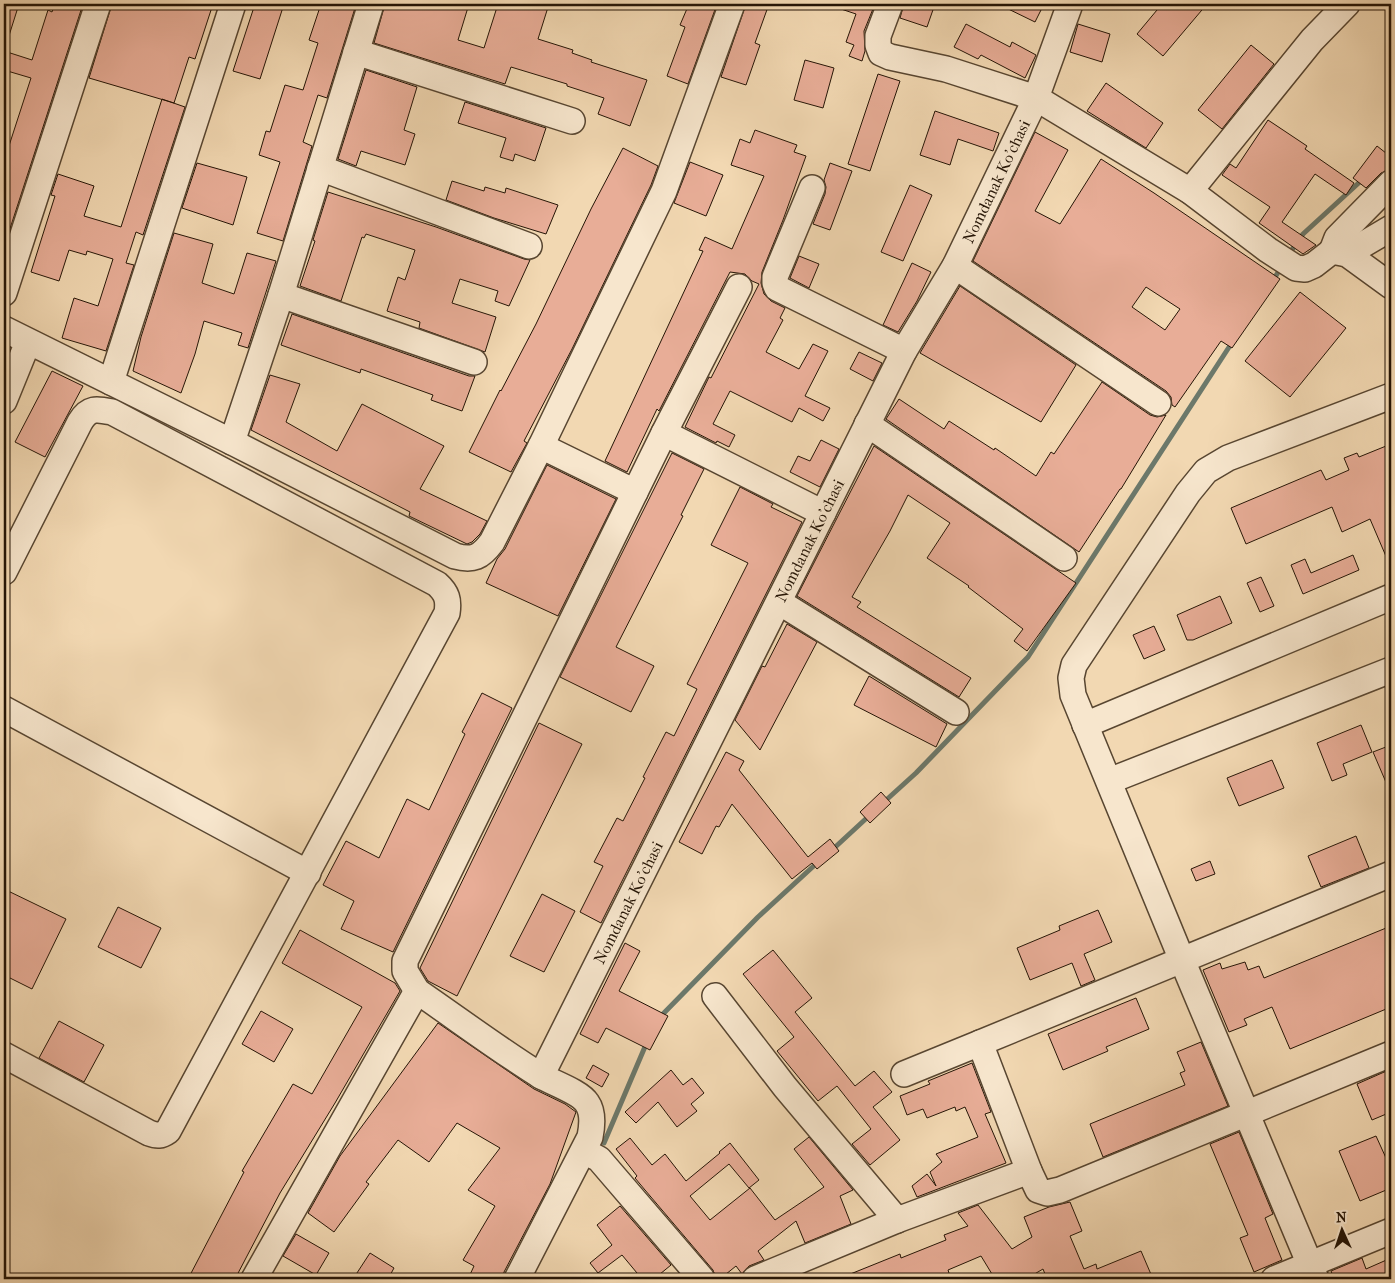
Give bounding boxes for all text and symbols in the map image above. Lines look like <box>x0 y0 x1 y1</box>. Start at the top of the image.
street label: Nomdanak Ko'chasi <box>958 116 1034 246</box>
street label: Nomdanak Ko'chasi <box>771 476 848 605</box>
street label: Nomdanak Ko'chasi <box>589 838 667 967</box>
north arrow <box>1318 1206 1368 1256</box>
text: N <box>1336 1209 1347 1226</box>

